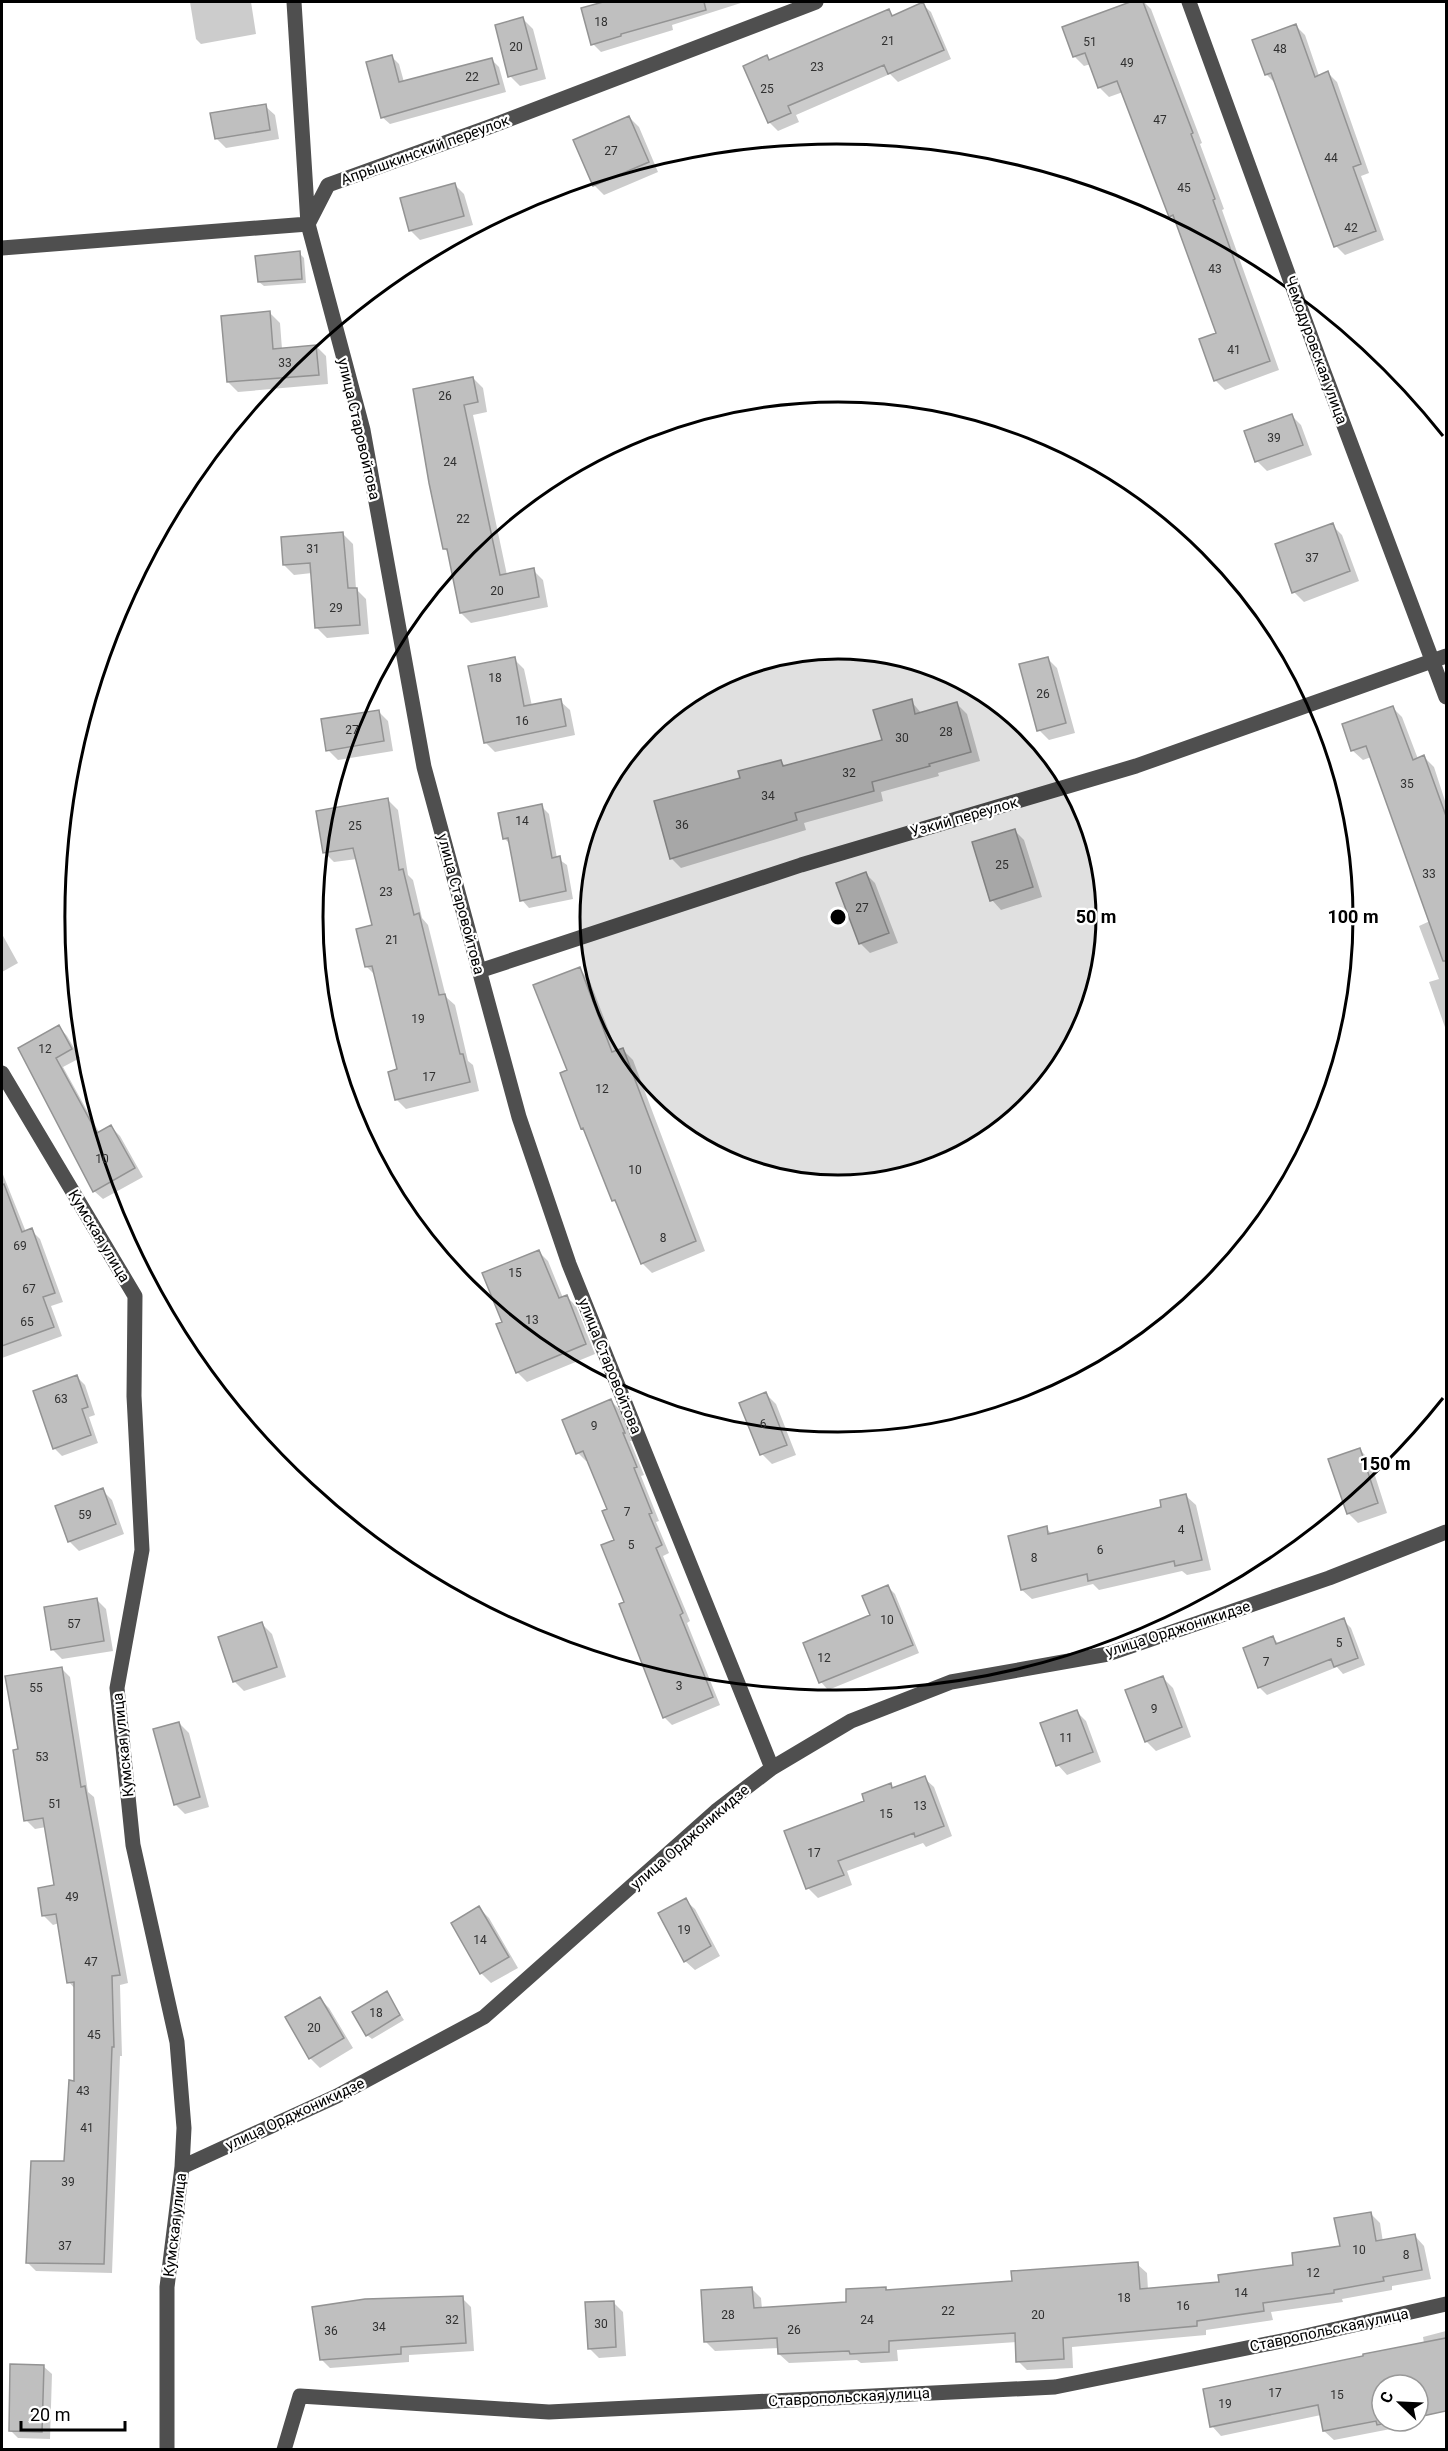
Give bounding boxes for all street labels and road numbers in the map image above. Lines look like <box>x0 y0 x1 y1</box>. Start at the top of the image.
street label: Апрышкинский переулок <box>338 111 512 189</box>
street label: Чемодуровская улица <box>1281 273 1351 427</box>
street label: улица Старовойтова <box>334 356 384 502</box>
street label: Узкий переулок <box>908 793 1020 841</box>
street label: улица Старовойтова <box>434 832 488 976</box>
street label: Кумская улица <box>64 1186 134 1286</box>
street label: улица Старовойтова <box>575 1295 645 1437</box>
street label: улица Орджоникидзе <box>1103 1597 1253 1661</box>
street label: Кумская улица <box>109 1692 137 1798</box>
street label: улица Орджоникидзе <box>627 1781 753 1893</box>
street label: улица Орджоникидзе <box>223 2074 367 2154</box>
street label: Кумская улица <box>160 2172 190 2278</box>
street label: Ставропольская улица <box>1248 2304 1410 2356</box>
street label: Ставропольская улица <box>768 2384 930 2410</box>

